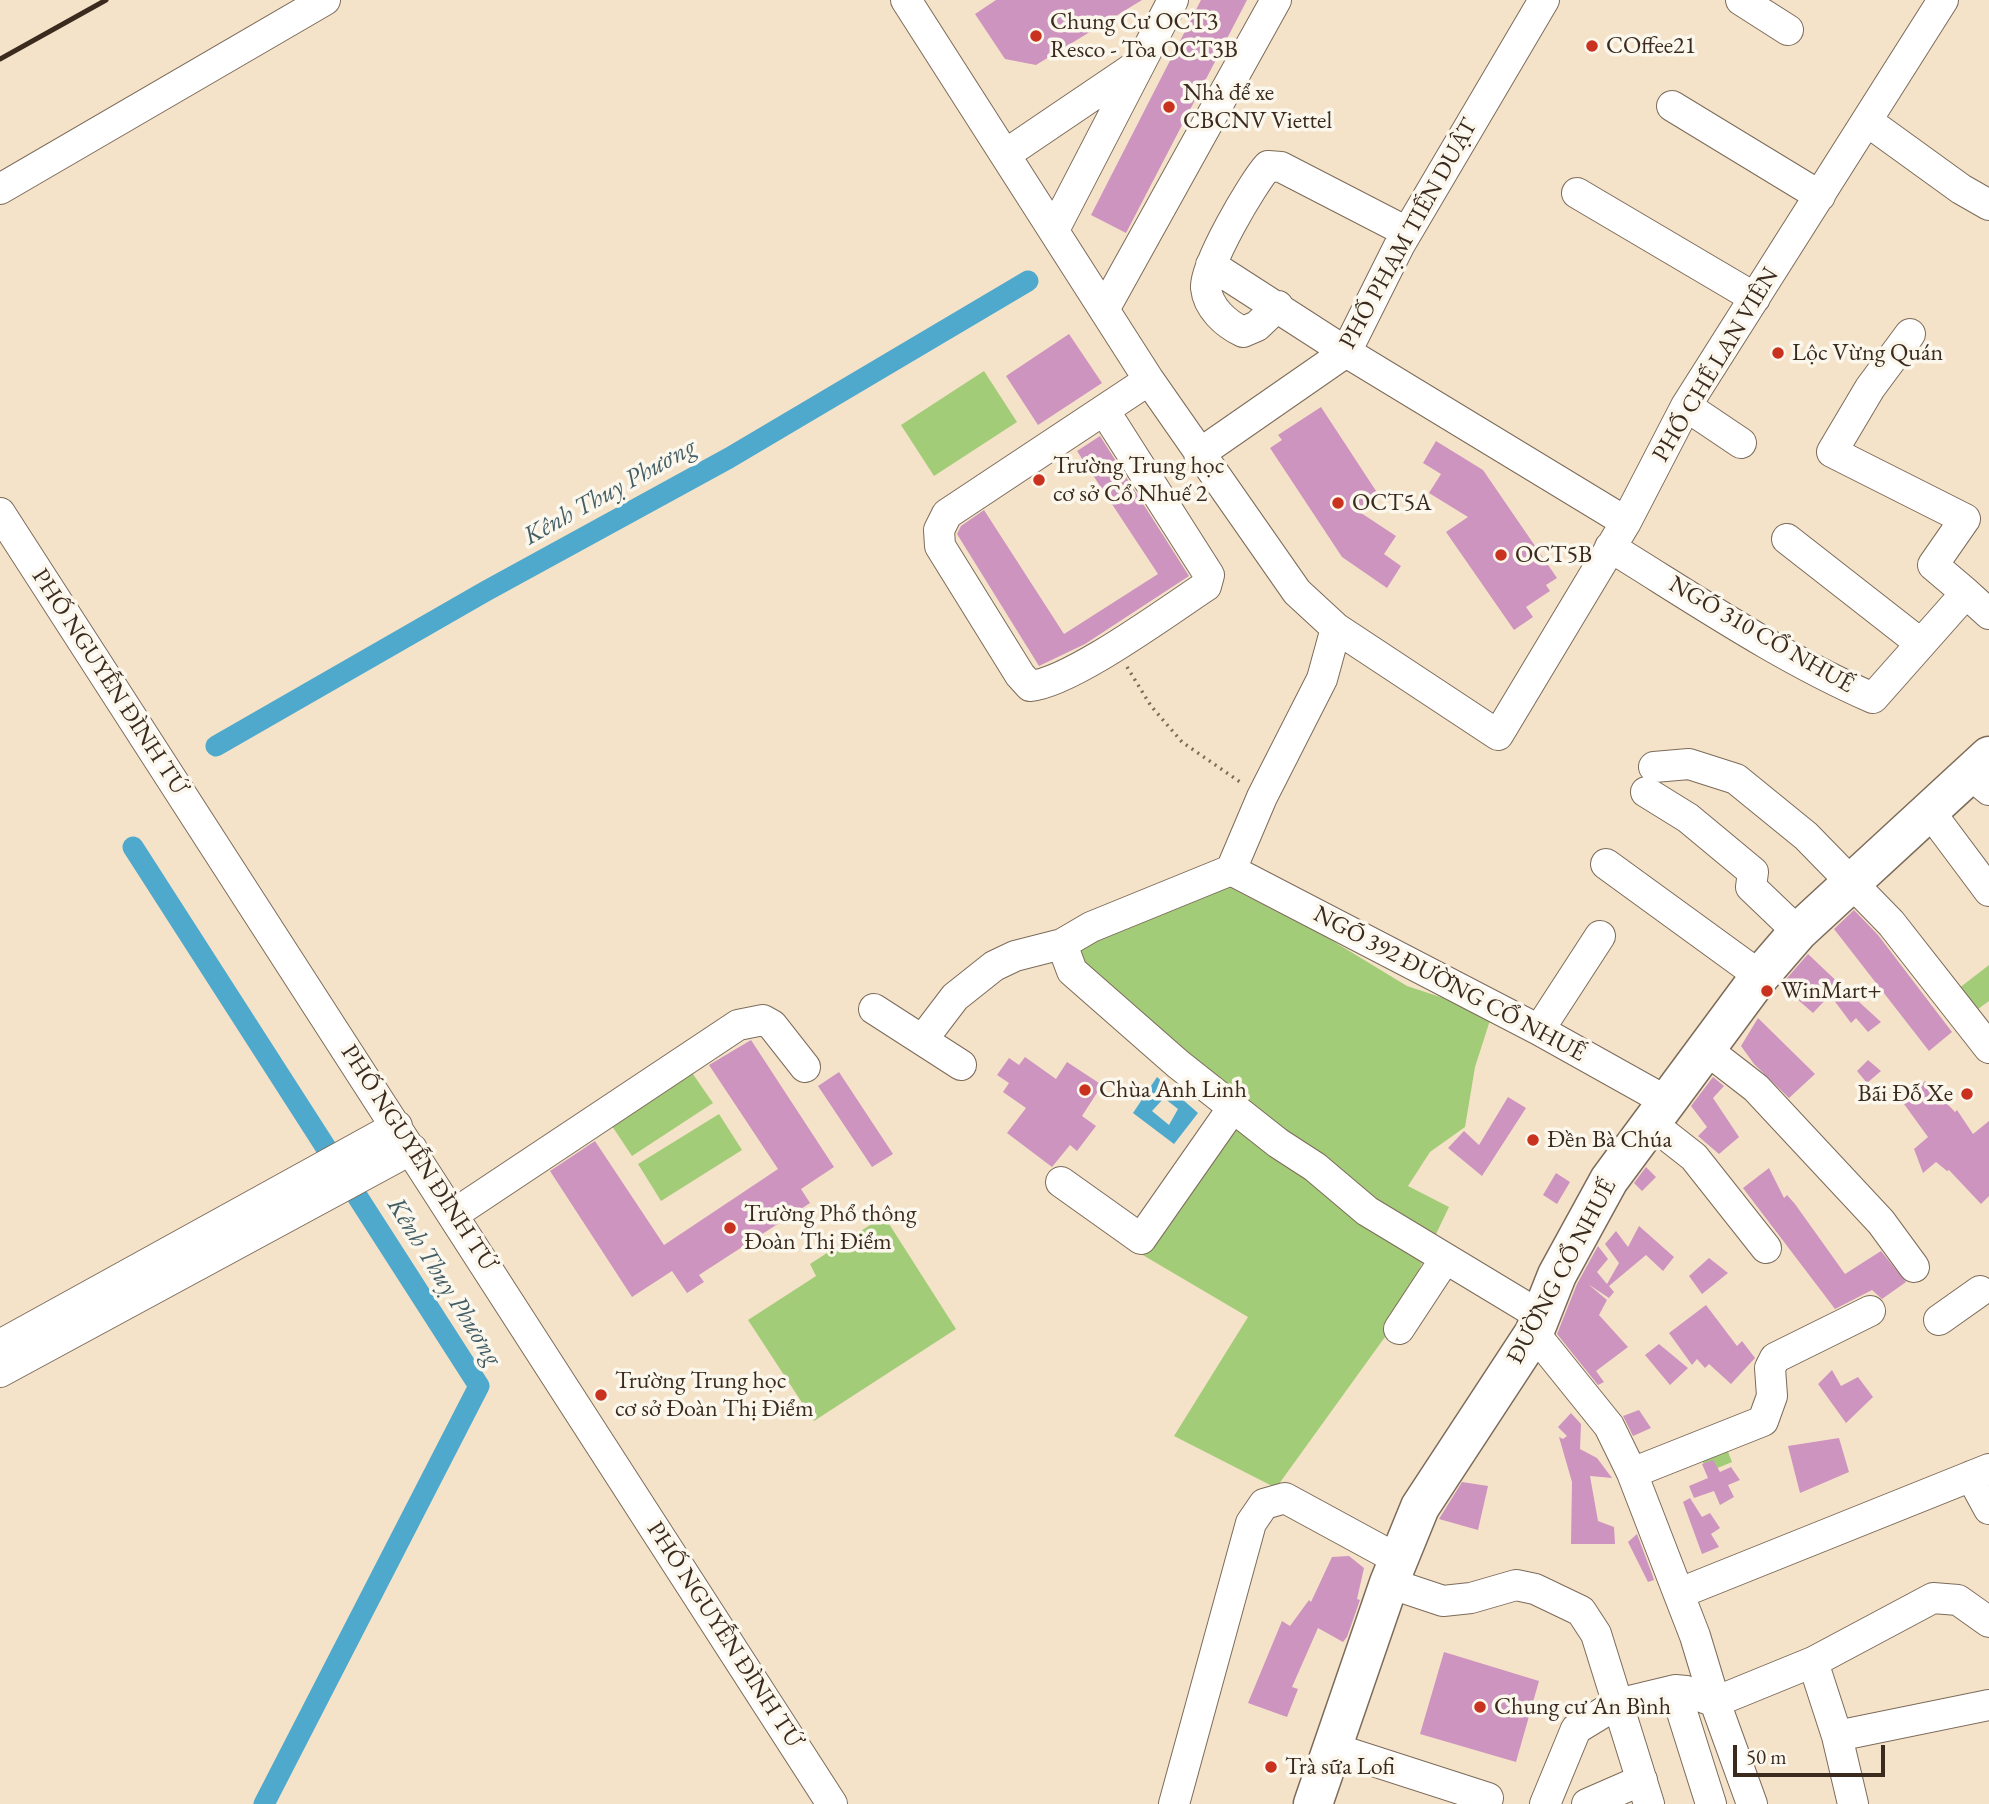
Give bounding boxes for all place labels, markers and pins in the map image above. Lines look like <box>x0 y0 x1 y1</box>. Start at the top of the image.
place label: Chung Cư OCT3 Resco - Tòa OCT3B <box>1050 8 1238 64</box>
marker: Chung Cư OCT3 Resco - Tòa OCT3B <box>1028 28 1044 44</box>
place label: COffee21 <box>1606 32 1696 60</box>
marker: COffee21 <box>1584 38 1600 54</box>
place label: Nhà để xe CBCNV Viettel <box>1183 79 1332 135</box>
marker: Nhà để xe CBCNV Viettel <box>1161 99 1177 115</box>
place label: Lộc Vừng Quán <box>1792 339 1943 367</box>
marker: Lộc Vừng Quán <box>1770 345 1786 361</box>
place label: Trường Trung học cơ sở Cổ Nhuế 2 <box>1053 452 1224 508</box>
marker: Trường Trung học cơ sở Cổ Nhuế 2 <box>1031 472 1047 488</box>
place label: OCT5A <box>1352 489 1432 517</box>
marker: OCT5A <box>1330 495 1346 511</box>
place label: OCT5B <box>1515 541 1592 569</box>
marker: OCT5B <box>1493 547 1509 563</box>
place label: WinMart+ <box>1781 977 1881 1005</box>
marker: WinMart+ <box>1759 983 1775 999</box>
place label: Chùa Anh Linh <box>1099 1076 1247 1104</box>
place label: Bãi Đỗ Xe <box>1858 1080 1953 1108</box>
marker: Chùa Anh Linh <box>1077 1082 1093 1098</box>
marker: Bãi Đỗ Xe <box>1959 1086 1975 1102</box>
place label: Đền Bà Chúa <box>1547 1126 1672 1154</box>
marker: Đền Bà Chúa <box>1525 1132 1541 1148</box>
place label: Trường Phổ thông Đoàn Thị Điểm <box>744 1200 916 1256</box>
marker: Trường Phổ thông Đoàn Thị Điểm <box>722 1220 738 1236</box>
place label: Trường Trung học cơ sở Đoàn Thị Điểm <box>615 1367 814 1423</box>
marker: Trường Trung học cơ sở Đoàn Thị Điểm <box>593 1387 609 1403</box>
place label: Chung cư An Bình <box>1494 1693 1671 1721</box>
marker: Chung cư An Bình <box>1472 1699 1488 1715</box>
place label: Trà sữa Lofi <box>1285 1753 1395 1781</box>
marker: Trà sữa Lofi <box>1263 1759 1279 1775</box>

